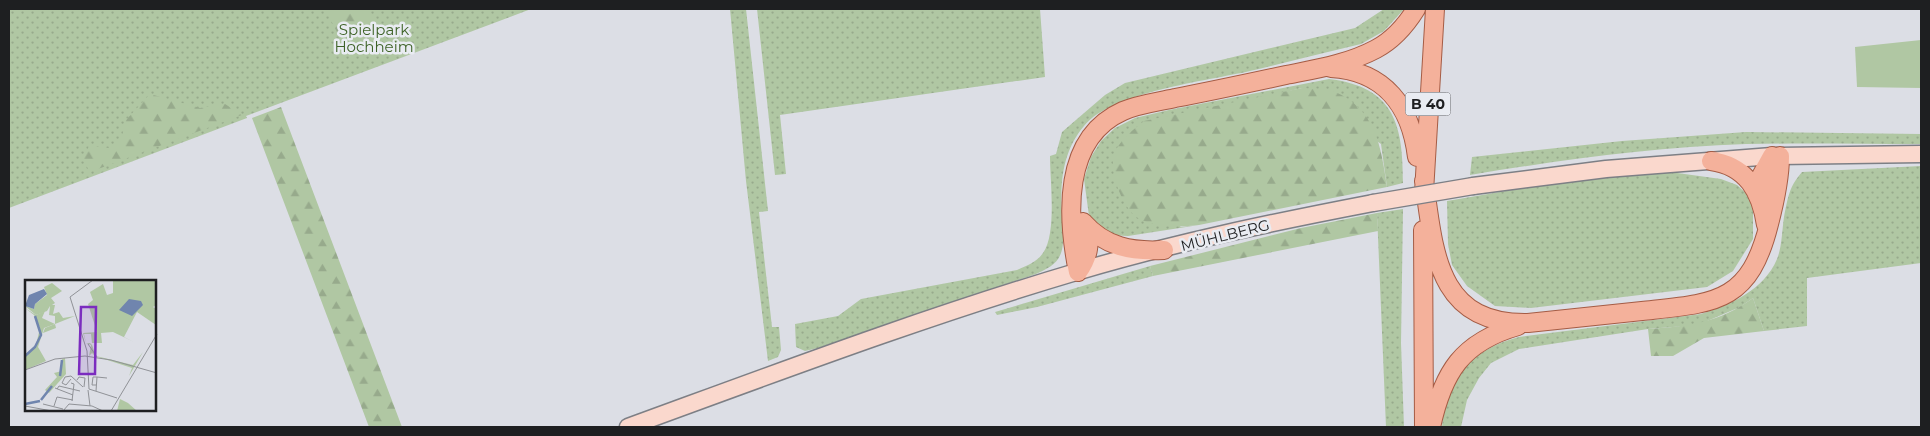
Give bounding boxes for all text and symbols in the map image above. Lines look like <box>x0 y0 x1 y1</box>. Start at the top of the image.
park label: Spielpark Hochheim <box>334 20 414 56</box>
road number: B 40 <box>1406 92 1450 116</box>
street label: MÜHLBERG <box>1179 215 1271 255</box>
inset map <box>25 280 156 411</box>

